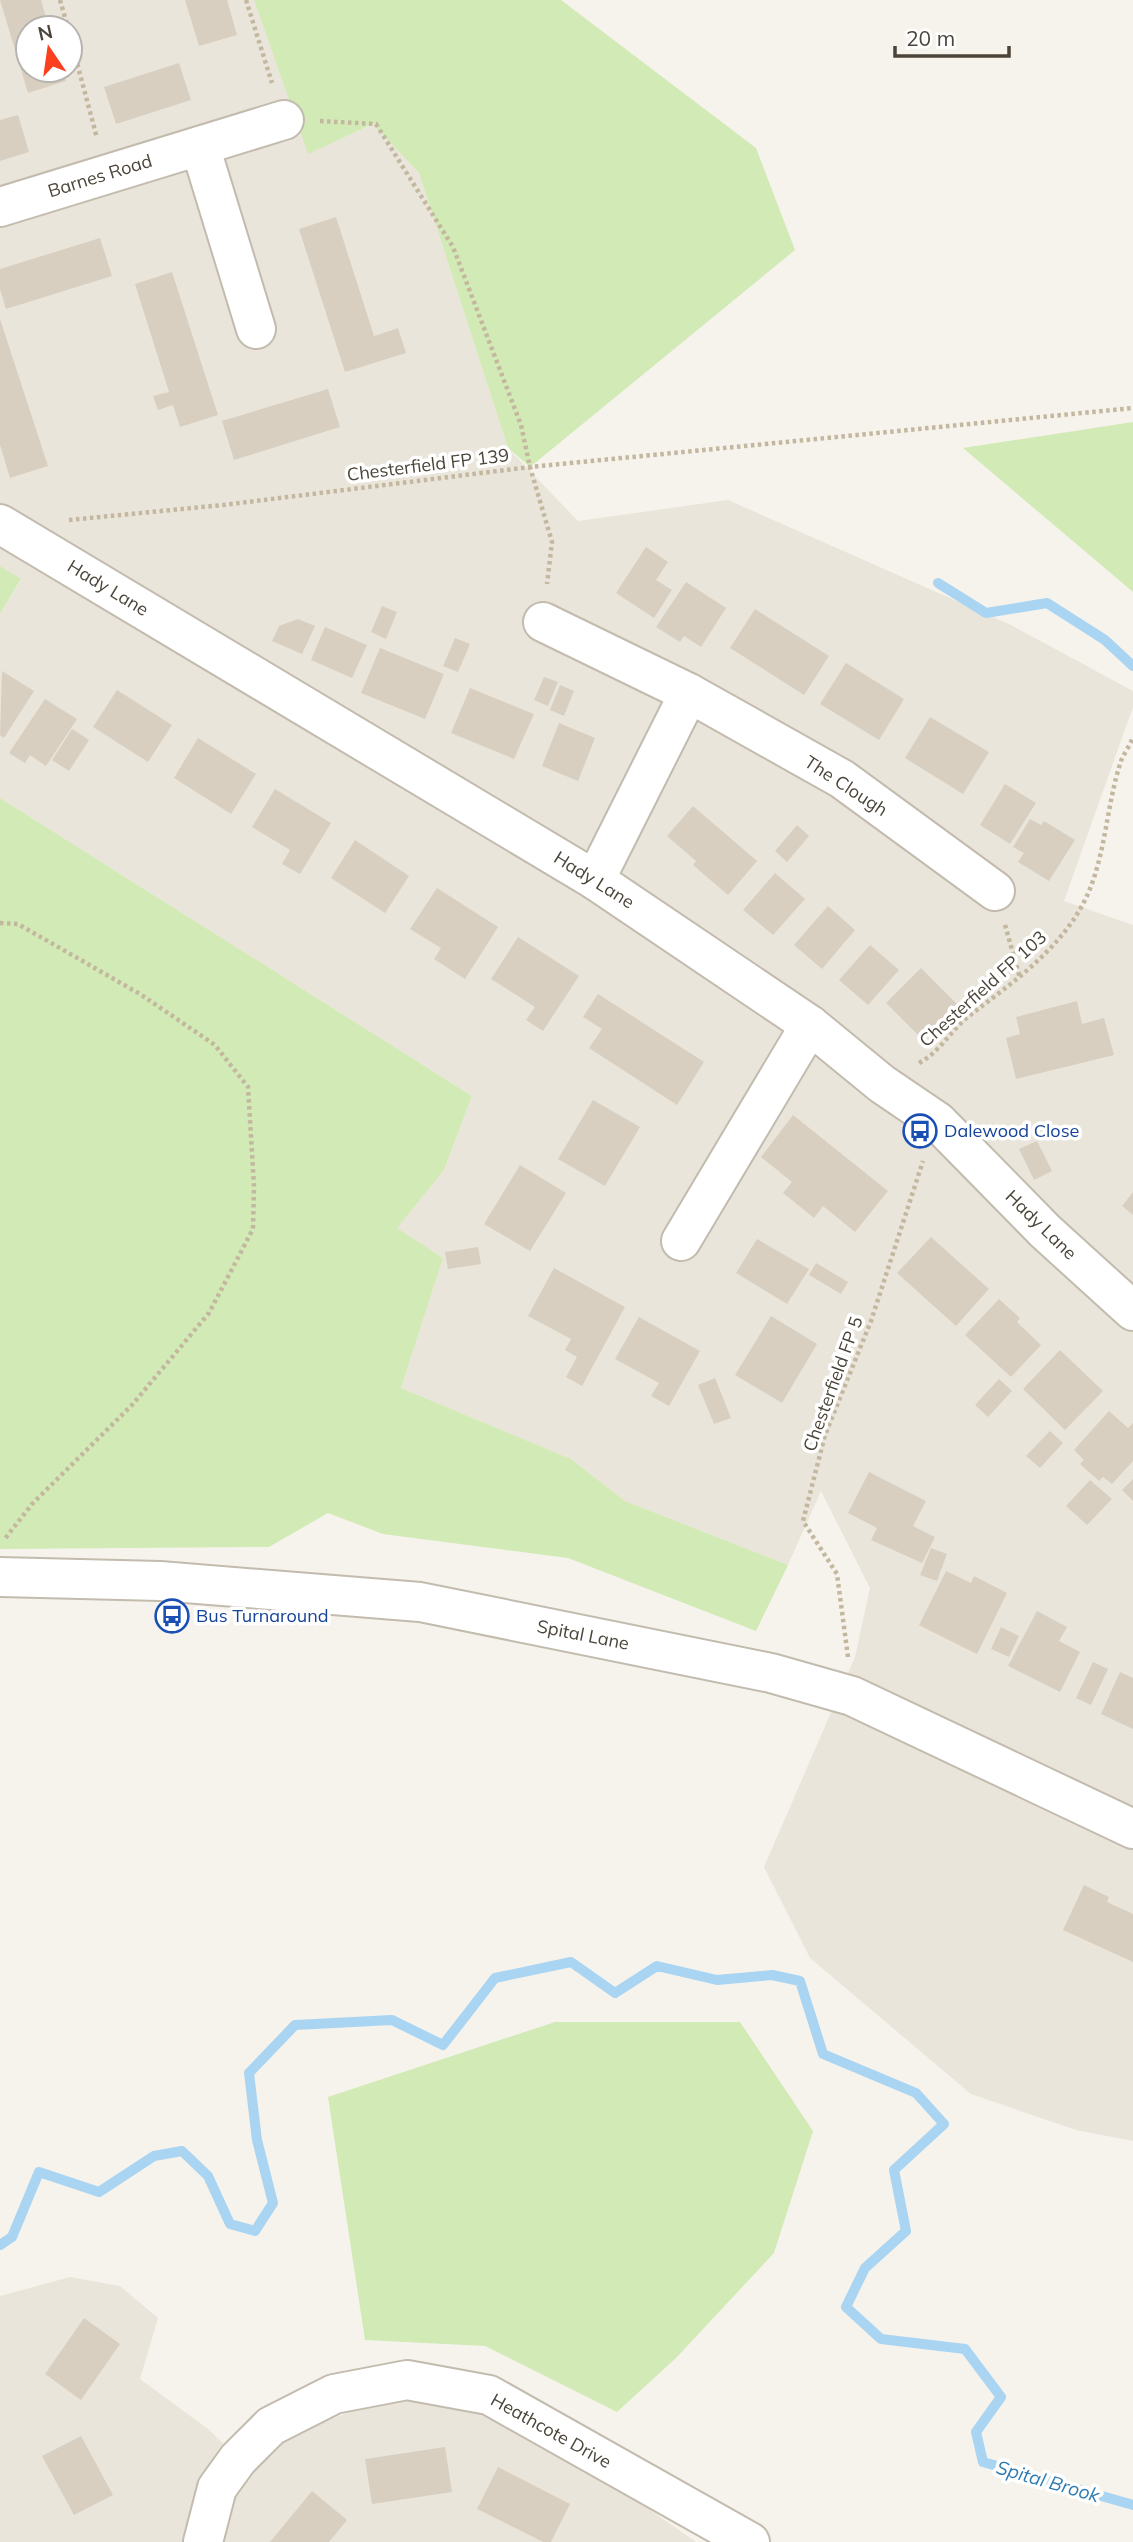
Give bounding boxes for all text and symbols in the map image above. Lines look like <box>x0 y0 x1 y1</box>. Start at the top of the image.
north arrow <box>14 14 84 84</box>
scale bar <box>895 14 1009 58</box>
text: N <box>35 19 55 46</box>
text: 20 m <box>906 25 955 51</box>
street label: Barnes Road <box>45 149 155 202</box>
street label: Chesterfield FP 139 <box>345 443 510 486</box>
street label: Hady Lane <box>64 554 153 621</box>
street label: The Clough <box>800 750 892 821</box>
street label: Hady Lane <box>550 846 639 913</box>
street label: Chesterfield FP 103 <box>914 925 1051 1052</box>
bus stop icon: Dalewood Close <box>901 1112 939 1150</box>
place label: Dalewood Close <box>944 1119 1079 1142</box>
street label: Hady Lane <box>1001 1185 1082 1264</box>
street label: Chesterfield FP 5 <box>797 1313 868 1454</box>
bus stop icon: Bus Turnaround <box>153 1597 191 1635</box>
place label: Bus Turnaround <box>196 1604 329 1627</box>
street label: Spital Lane <box>535 1614 631 1655</box>
street label: Heathcote Drive <box>487 2388 616 2473</box>
water label: Spital Brook <box>994 2455 1104 2508</box>

